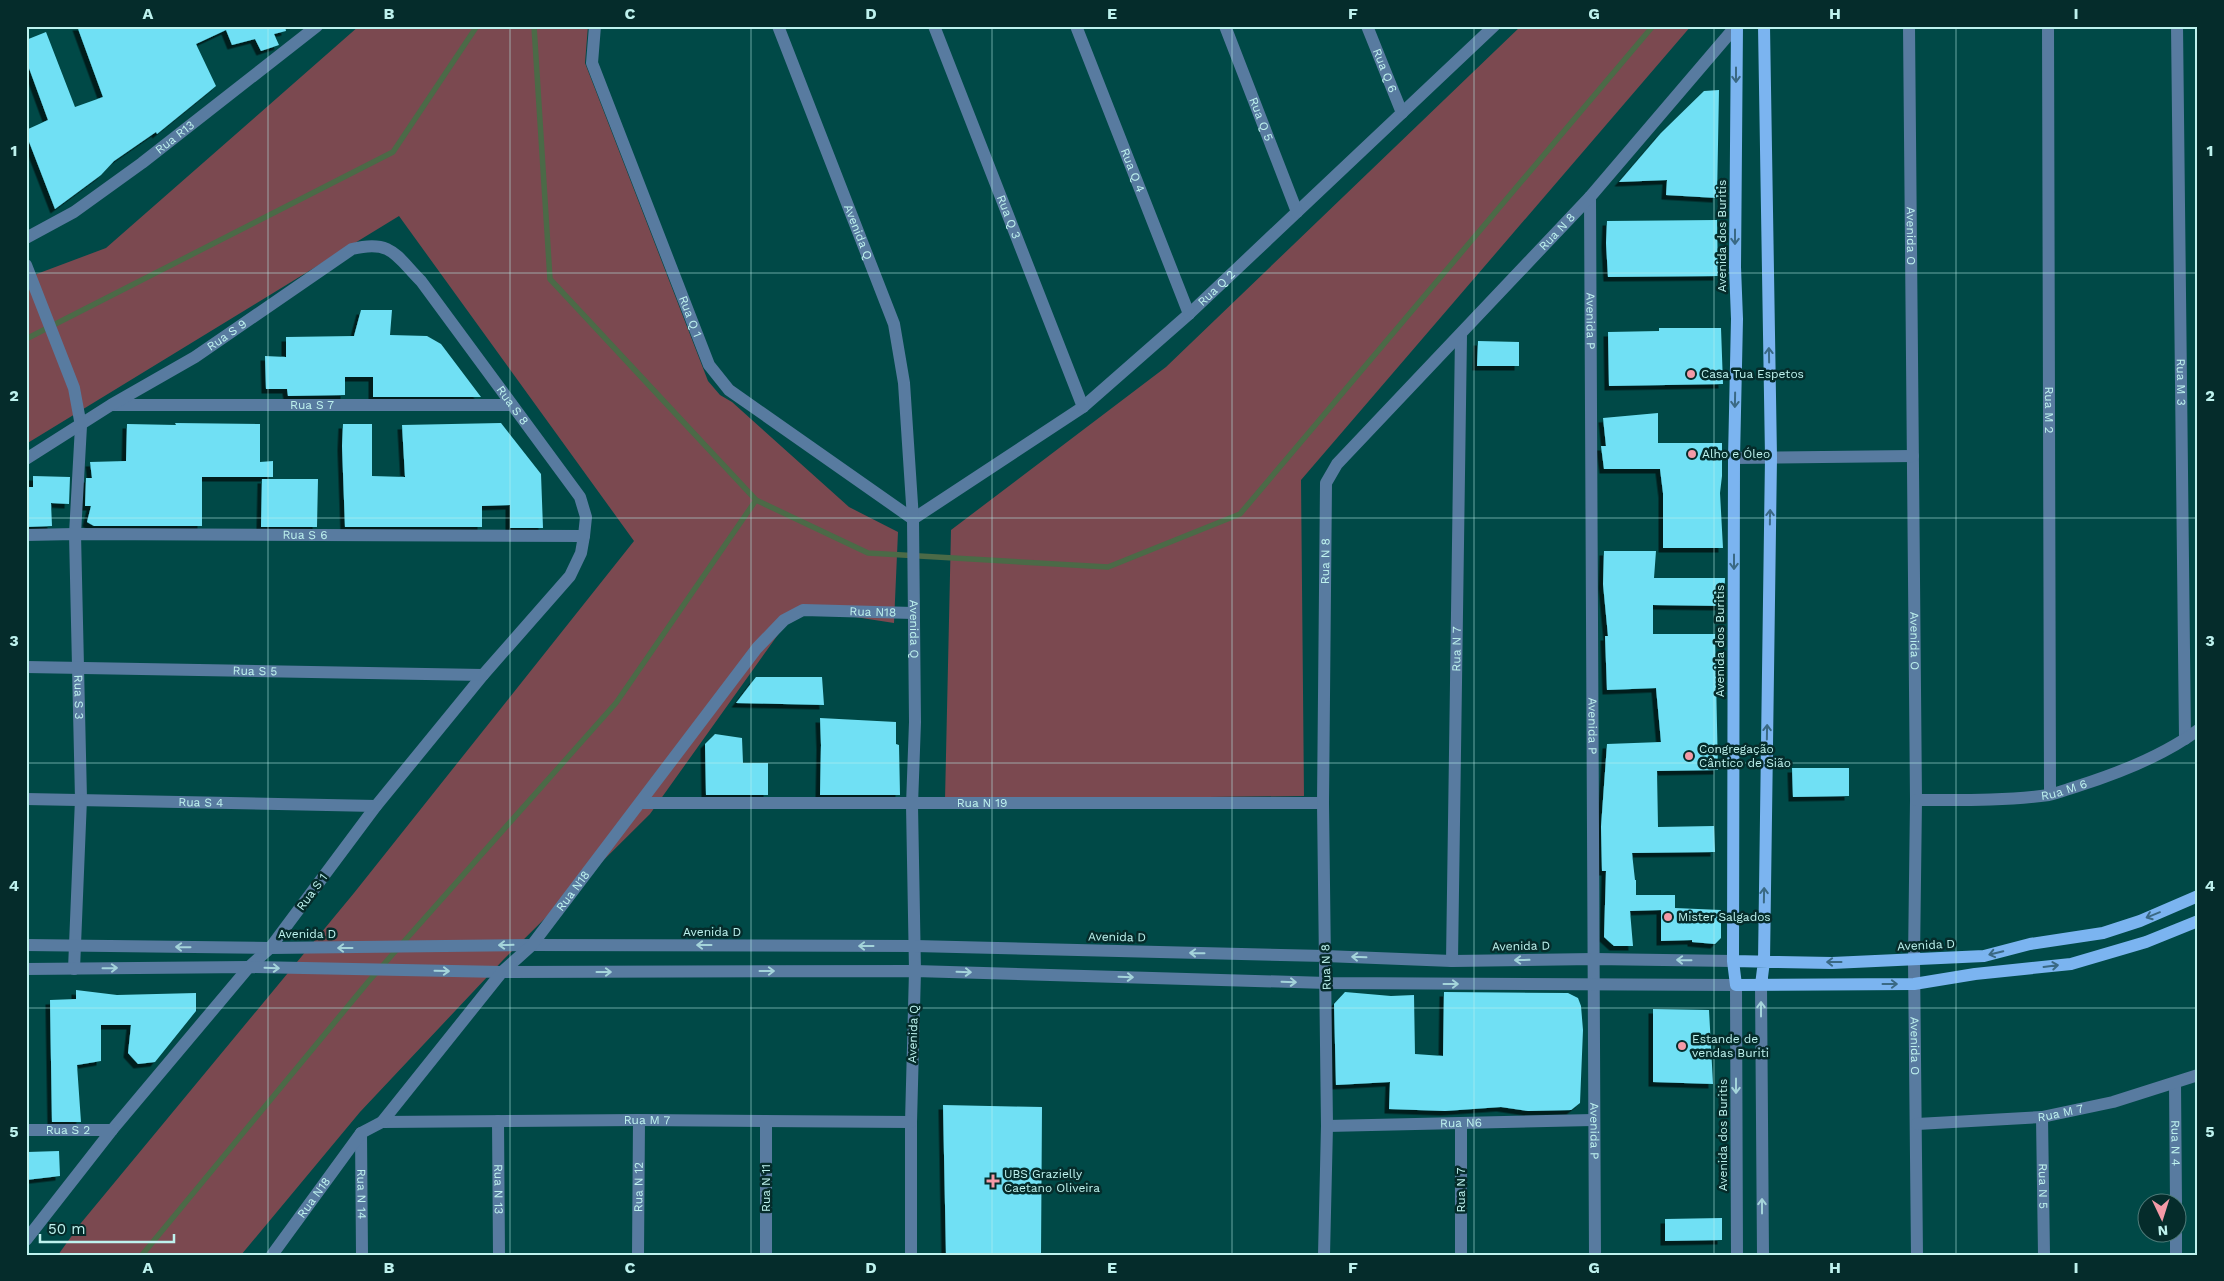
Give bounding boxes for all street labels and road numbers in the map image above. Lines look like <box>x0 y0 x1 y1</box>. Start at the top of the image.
street label: Rua Q 6 <box>1370 46 1400 95</box>
street label: Rua Q 5 <box>1246 95 1276 143</box>
street label: Rua R13 <box>152 118 197 157</box>
street label: Rua Q 4 <box>1118 146 1148 194</box>
street label: Avenida dos Buritis <box>1715 180 1729 292</box>
street label: Rua Q 3 <box>994 193 1024 241</box>
street label: Avenida Q <box>841 202 875 262</box>
street label: Avenida O <box>1904 207 1918 265</box>
street label: Rua N 8 <box>1536 210 1578 253</box>
street label: Rua Q 2 <box>1195 267 1238 309</box>
street label: Avenida P <box>1583 293 1598 349</box>
street label: Rua Q 1 <box>676 294 705 339</box>
street label: Rua S 9 <box>204 317 249 354</box>
street label: Rua M 3 <box>2174 358 2188 406</box>
street label: Rua S 8 <box>494 383 532 428</box>
street label: Rua M 2 <box>2042 386 2056 434</box>
street label: Rua S 7 <box>290 398 334 412</box>
street label: Rua S 6 <box>282 528 328 542</box>
street label: Rua N 8 <box>1318 538 1332 584</box>
street label: Avenida dos Buritis <box>1713 585 1727 697</box>
street label: Avenida Q <box>907 600 921 658</box>
street label: Rua N18 <box>849 604 896 620</box>
street label: Avenida O <box>1907 612 1922 670</box>
street label: Rua N 7 <box>1449 626 1464 672</box>
street label: Rua S 5 <box>233 664 277 678</box>
street label: Rua S 3 <box>71 675 86 720</box>
street label: Avenida P <box>1585 698 1600 754</box>
street label: Rua M 6 <box>2040 777 2089 803</box>
street label: Rua S 4 <box>178 795 224 810</box>
street label: Rua N 19 <box>957 796 1007 810</box>
street label: Rua N18 <box>553 868 593 914</box>
street label: Rua S 1 <box>294 871 330 913</box>
street label: Avenida D <box>683 925 741 939</box>
street label: Avenida D <box>278 927 336 941</box>
street label: Avenida D <box>1088 929 1146 945</box>
street label: Avenida D <box>1897 936 1955 954</box>
street label: Avenida D <box>1492 938 1550 954</box>
street label: Rua N 8 <box>1318 944 1334 990</box>
street label: Avenida Q <box>905 1005 921 1063</box>
street label: Avenida O <box>1908 1017 1922 1075</box>
street label: Avenida dos Buritis <box>1716 1079 1730 1191</box>
street label: Rua M 7 <box>2037 1101 2085 1124</box>
street label: Avenida P <box>1587 1103 1602 1159</box>
street label: Rua M 7 <box>624 1113 671 1127</box>
street label: Rua N6 <box>1440 1116 1482 1130</box>
street label: Rua N 4 <box>2168 1120 2183 1166</box>
street label: Rua S 2 <box>46 1123 90 1137</box>
street label: Rua N 12 <box>631 1162 646 1212</box>
street label: Rua N 5 <box>2036 1163 2050 1209</box>
street label: Rua N 13 <box>491 1164 506 1214</box>
street label: Rua N 11 <box>759 1164 773 1212</box>
street label: Rua N 7 <box>1454 1167 1468 1213</box>
street label: Rua N 14 <box>354 1169 369 1219</box>
street label: Rua N18 <box>294 1175 333 1221</box>

